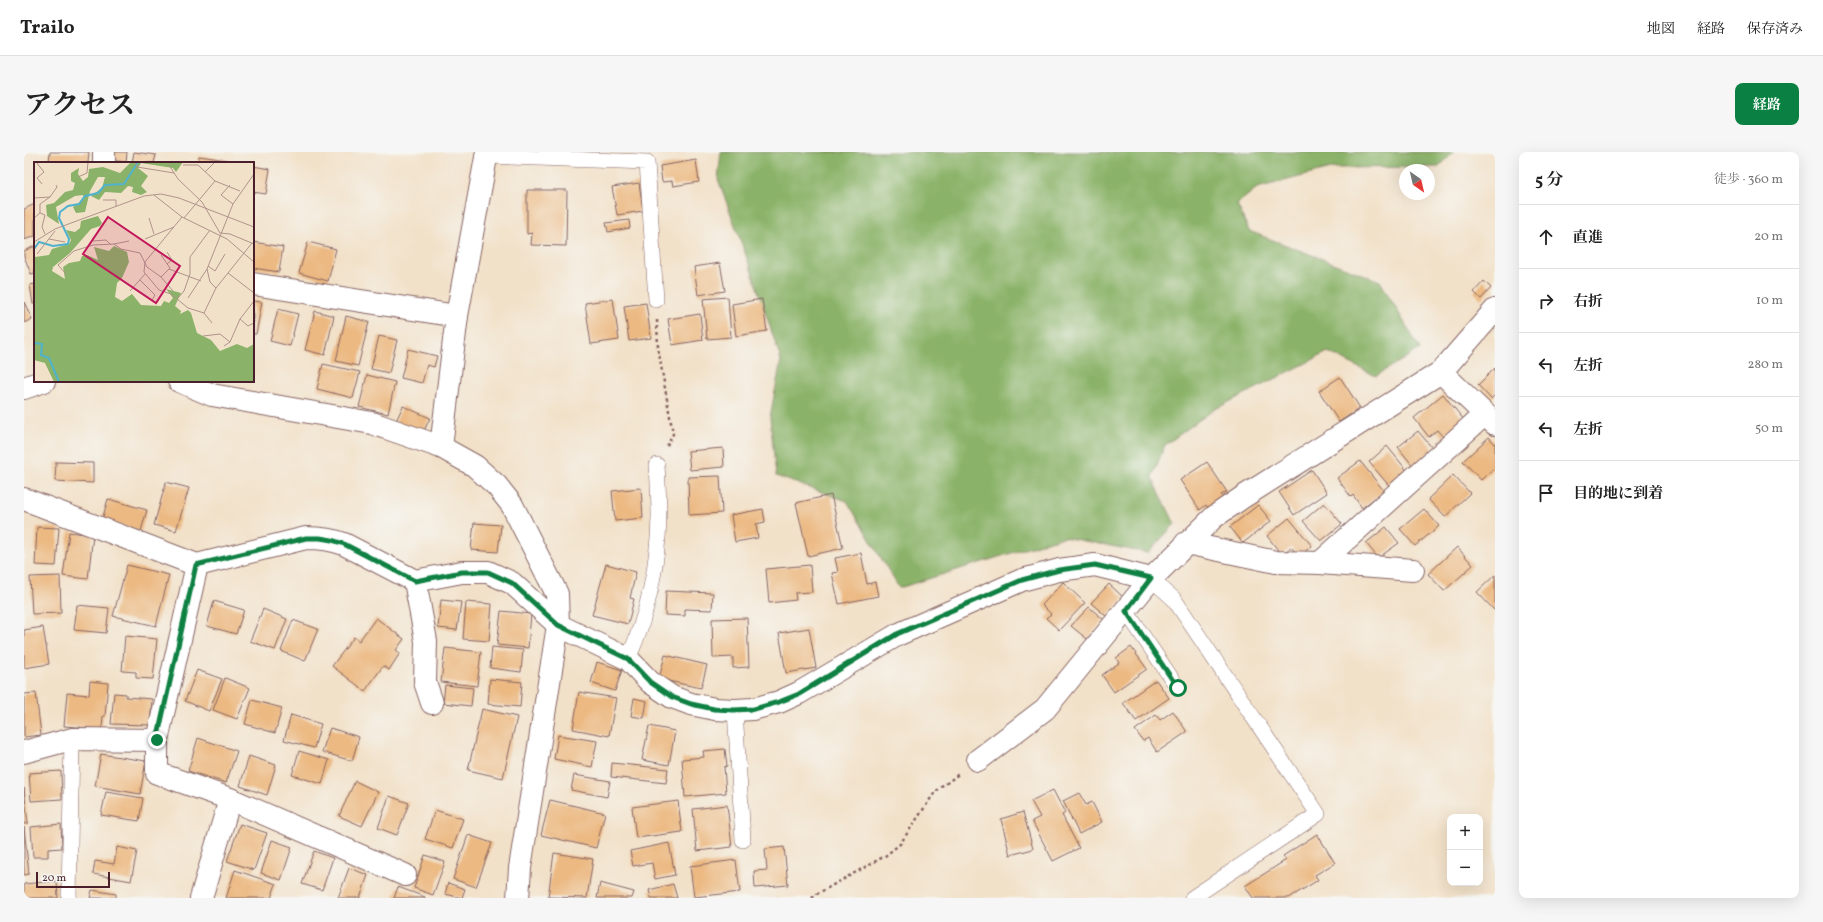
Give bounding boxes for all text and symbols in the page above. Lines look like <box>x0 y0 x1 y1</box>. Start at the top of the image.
text: Trailo <box>20 15 75 41</box>
text: 地図 <box>1647 20 1675 39</box>
text: 経路 <box>1697 20 1725 39</box>
text: 保存済み <box>1747 20 1803 39</box>
button: 経路 <box>1735 83 1799 125</box>
text: アクセス <box>24 87 135 126</box>
inset map <box>34 162 254 382</box>
north arrow <box>1399 164 1435 200</box>
text: 5 分 <box>1535 169 1564 192</box>
text: 徒歩 · 360 m <box>1714 171 1783 189</box>
icon: ahead <box>1535 226 1557 248</box>
text: 直進 <box>1573 228 1603 249</box>
text: 20 m <box>1754 228 1783 246</box>
icon: right <box>1535 290 1557 312</box>
text: 右折 <box>1573 292 1603 313</box>
text: 10 m <box>1756 292 1783 310</box>
icon: left <box>1535 354 1557 376</box>
text: 左折 <box>1573 356 1603 377</box>
text: 280 m <box>1747 356 1783 374</box>
icon: left <box>1535 418 1557 440</box>
text: 左折 <box>1573 420 1603 441</box>
text: 50 m <box>1755 420 1783 438</box>
icon: arrive <box>1535 482 1557 504</box>
text: 目的地に到着 <box>1573 484 1663 505</box>
route start <box>1169 679 1187 697</box>
route end <box>148 731 166 749</box>
map controls <box>1447 814 1483 886</box>
button: + <box>1447 814 1483 850</box>
button: − <box>1447 850 1483 886</box>
scale bar <box>36 870 110 889</box>
text: 20 m <box>42 871 66 886</box>

